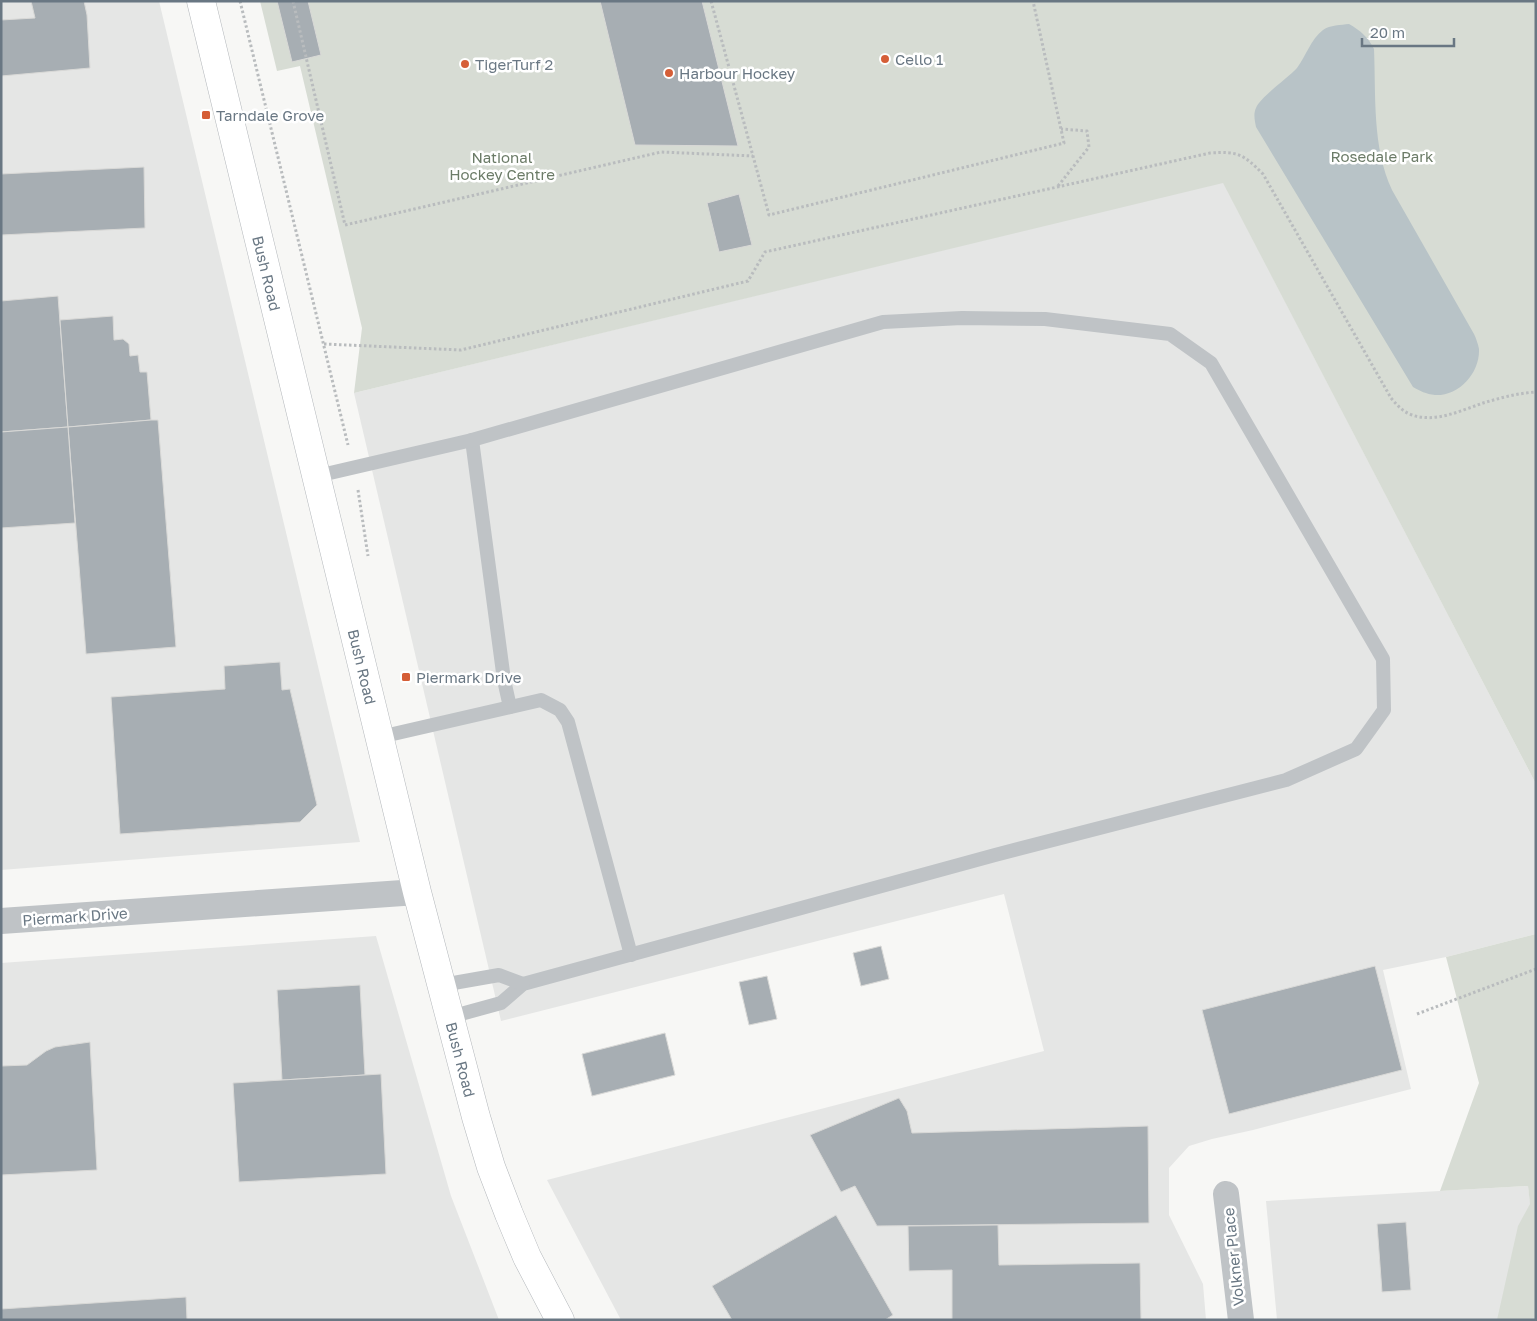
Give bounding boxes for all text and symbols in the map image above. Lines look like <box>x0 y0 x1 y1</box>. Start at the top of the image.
scale bar <box>1362 15 1454 47</box>
text: 20 m <box>1370 23 1405 41</box>
place label: Cello 1 <box>895 50 943 68</box>
marker: Cello 1 <box>879 53 891 65</box>
place label: TigerTurf 2 <box>475 55 553 73</box>
marker: TigerTurf 2 <box>459 58 471 70</box>
place label: Harbour Hockey <box>679 64 796 82</box>
marker: Harbour Hockey <box>663 67 675 79</box>
place label: Tarndale Grove <box>216 106 324 124</box>
marker: Tarndale Grove <box>200 109 212 121</box>
park label: Rosedale Park <box>1331 147 1434 165</box>
park label: National Hockey Centre <box>449 148 555 183</box>
street label: Bush Road <box>249 234 285 313</box>
street label: Bush Road <box>345 627 380 706</box>
place label: Piermark Drive <box>416 668 522 686</box>
marker: Piermark Drive <box>400 671 412 683</box>
street label: Piermark Drive <box>22 903 128 929</box>
street label: Bush Road <box>442 1020 479 1099</box>
street label: Volkner Place <box>1219 1207 1247 1307</box>

